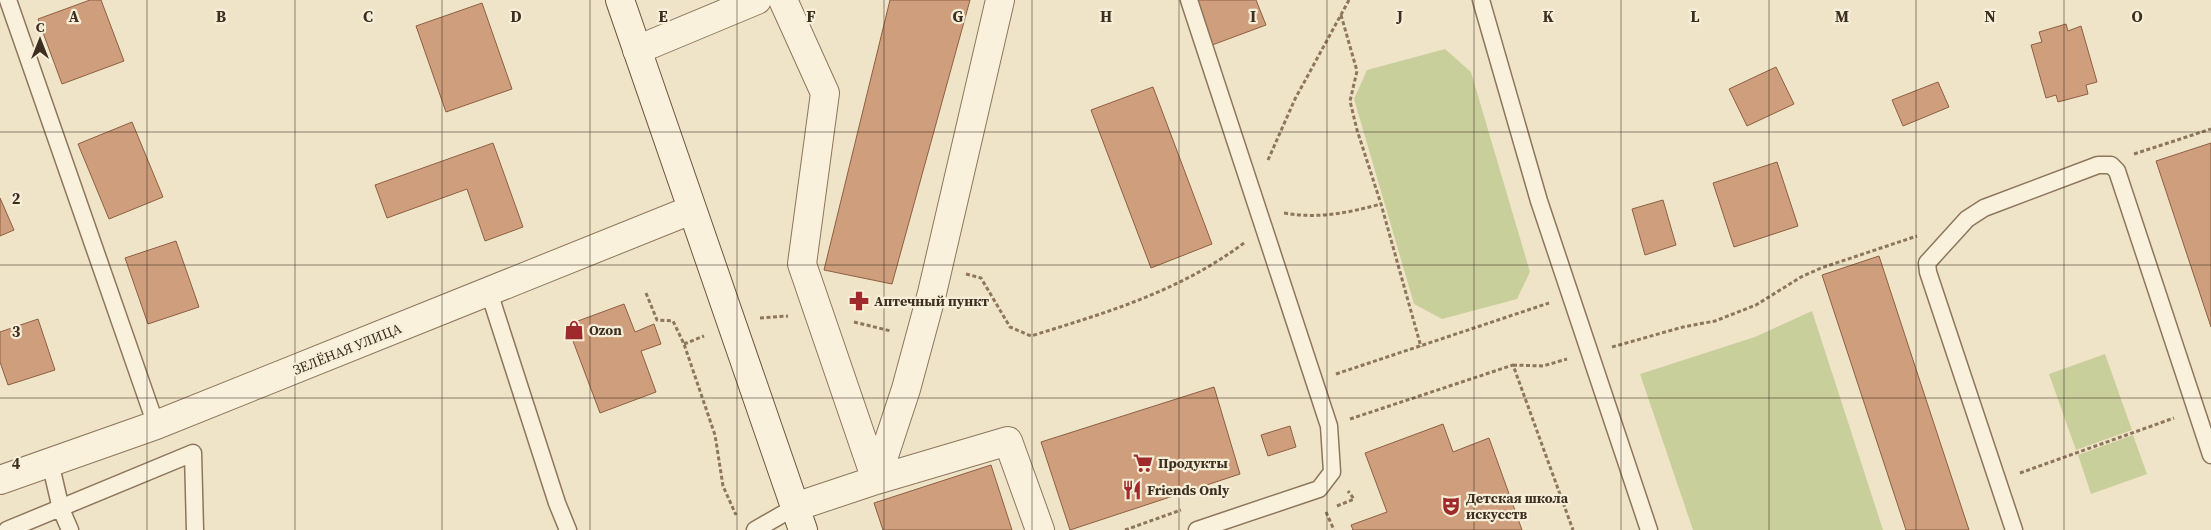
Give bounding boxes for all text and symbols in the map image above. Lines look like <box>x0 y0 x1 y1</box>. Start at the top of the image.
text: A <box>69 5 80 27</box>
text: B <box>216 5 227 27</box>
text: C <box>363 5 373 27</box>
text: D <box>510 5 522 27</box>
text: E <box>658 5 668 27</box>
text: F <box>806 5 816 27</box>
text: G <box>953 5 964 27</box>
text: H <box>1100 5 1112 27</box>
text: I <box>1250 5 1256 27</box>
text: J <box>1396 5 1403 27</box>
text: K <box>1542 5 1554 27</box>
text: L <box>1690 5 1700 27</box>
text: M <box>1835 5 1849 27</box>
text: N <box>1984 5 1996 27</box>
text: O <box>2131 5 2143 27</box>
north arrow <box>15 15 65 65</box>
text: С <box>36 17 45 37</box>
text: 2 <box>12 187 21 209</box>
pharmacy icon: Аптечный пункт <box>848 290 870 312</box>
place label: Аптечный пункт <box>874 291 989 311</box>
street label: ЗЕЛЁНАЯ УЛИЦА <box>290 318 405 380</box>
shop icon: Ozon <box>563 319 585 341</box>
text: 3 <box>12 320 21 342</box>
place label: Ozon <box>589 320 622 340</box>
text: 4 <box>12 452 21 474</box>
supermarket icon: Продукты <box>1132 452 1154 474</box>
place label: Продукты <box>1158 453 1228 473</box>
restaurant icon: Friends Only <box>1121 479 1143 501</box>
place label: Friends Only <box>1147 480 1230 500</box>
place label: Детская школа искусств <box>1466 488 1569 524</box>
theatre icon: Детская школа искусств <box>1440 495 1462 517</box>

